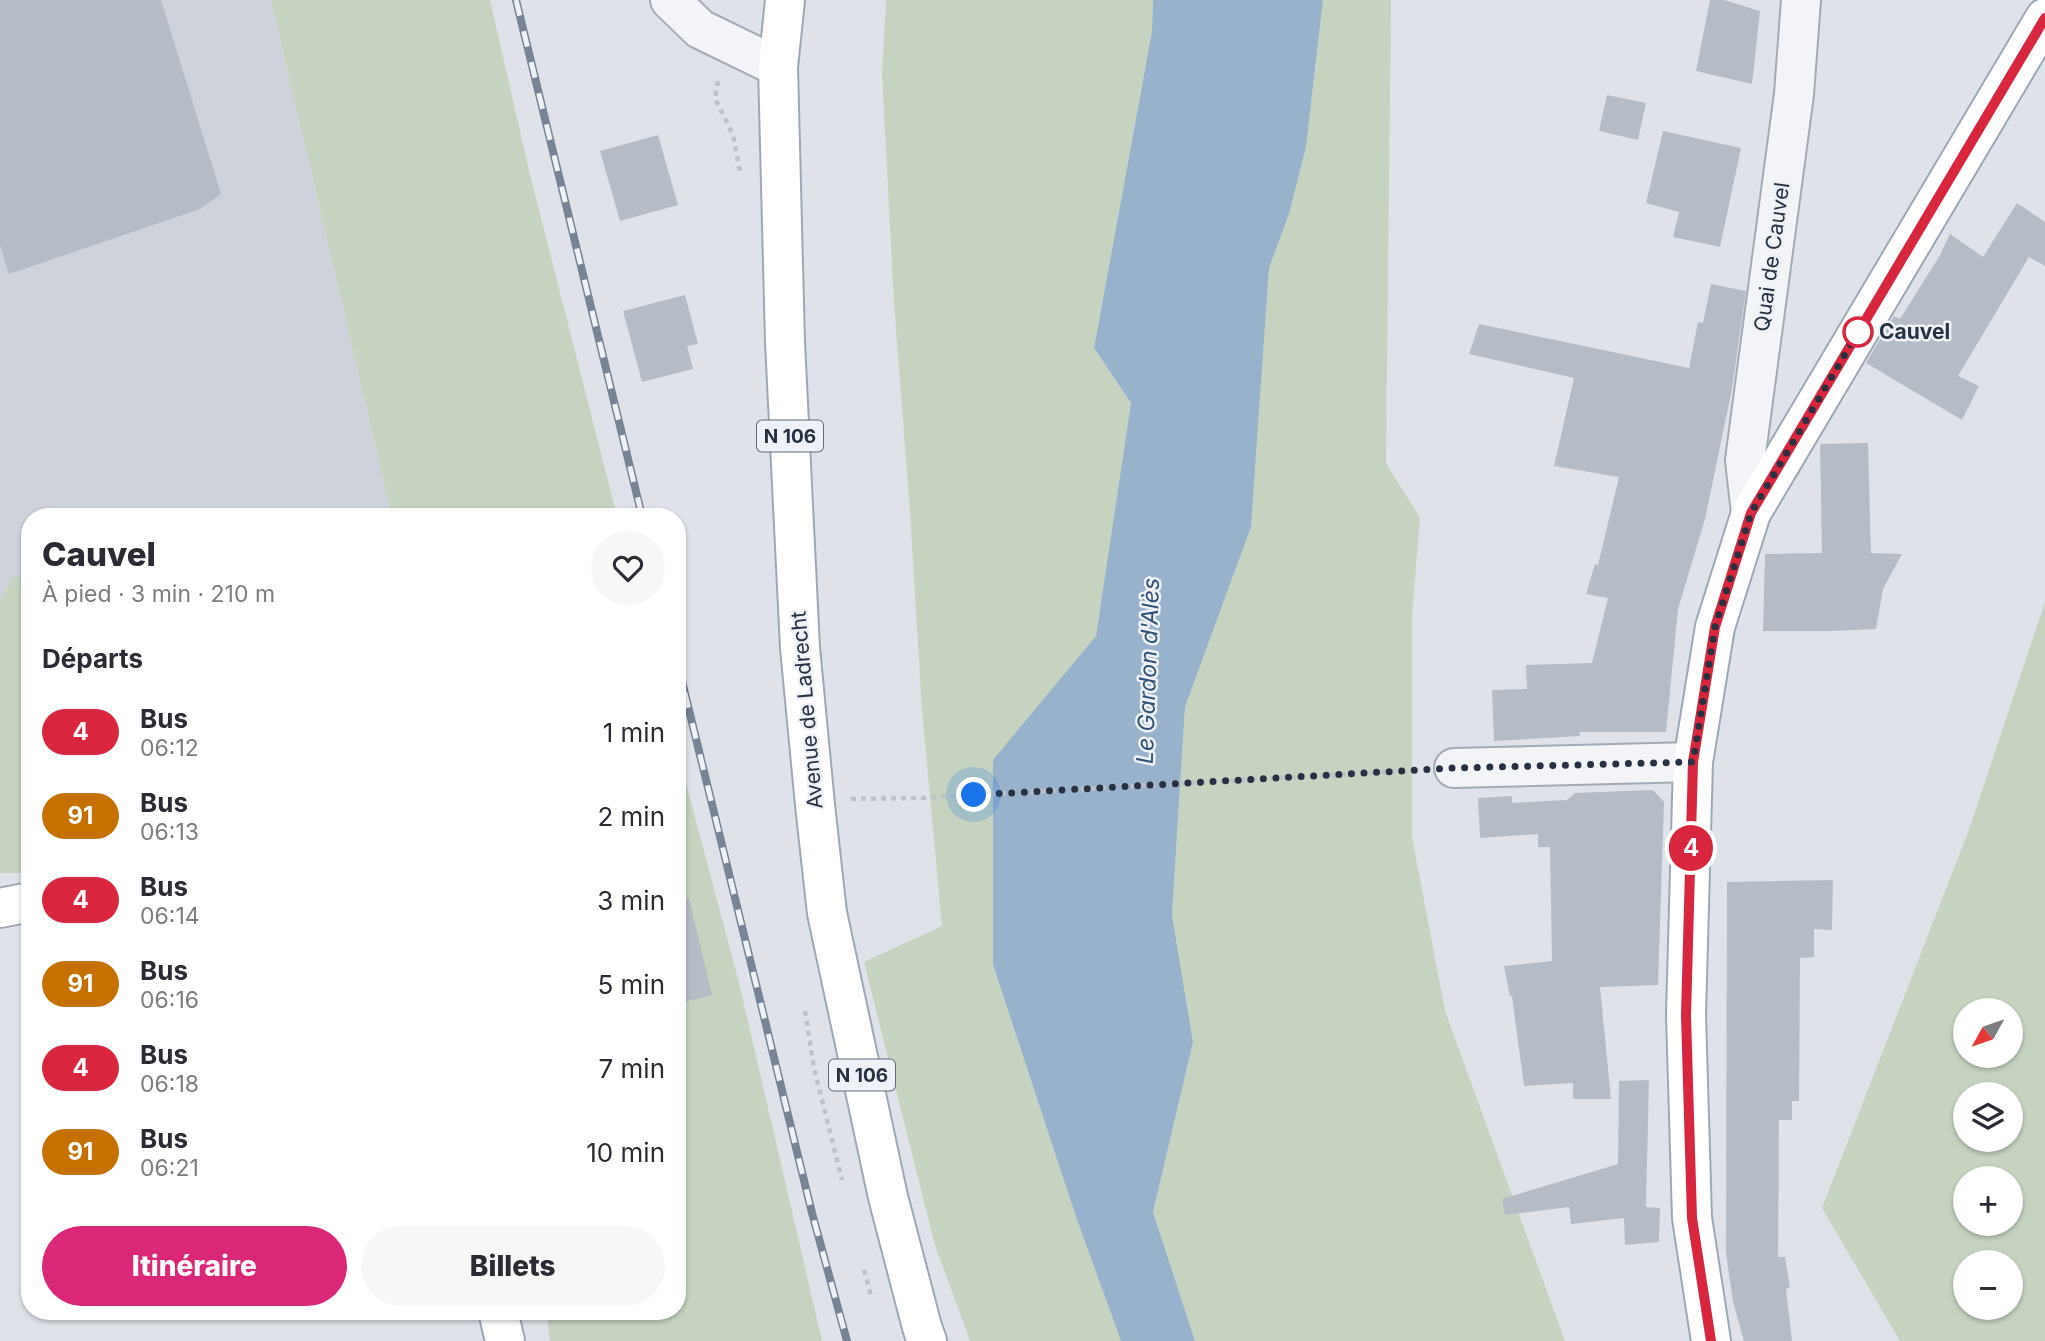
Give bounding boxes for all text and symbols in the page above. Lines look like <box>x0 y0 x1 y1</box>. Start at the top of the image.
street label: Quai de Cauvel <box>1749 181 1794 333</box>
marker: Cauvel <box>1843 317 1873 347</box>
place label: Cauvel <box>1879 319 1950 344</box>
road number: N 106 <box>757 420 823 452</box>
button: heart <box>591 531 665 605</box>
text: Cauvel <box>42 534 156 574</box>
water label: Le Gardon d'Alès <box>1131 577 1165 765</box>
text: À pied · 3 min · 210 m <box>42 580 275 608</box>
street label: Avenue de Ladrecht <box>785 610 828 810</box>
text: Départs <box>42 643 143 674</box>
text: Bus <box>140 703 188 734</box>
text: 4 <box>72 717 89 746</box>
text: 1 min <box>603 717 665 748</box>
text: 06:12 <box>140 734 199 762</box>
your location <box>956 777 991 812</box>
text: Bus <box>140 787 188 818</box>
text: 91 <box>68 801 93 830</box>
text: 2 min <box>597 801 665 832</box>
text: 06:13 <box>140 818 199 846</box>
line badge: 4 <box>1668 825 1714 871</box>
text: 4 <box>1683 833 1699 862</box>
text: Bus <box>140 871 188 902</box>
text: 4 <box>72 885 89 914</box>
text: 3 min <box>597 885 665 916</box>
text: 06:14 <box>140 902 200 930</box>
text: Bus <box>140 955 188 986</box>
text: 91 <box>68 969 93 998</box>
text: 5 min <box>597 969 665 1000</box>
text: 06:16 <box>140 986 199 1014</box>
north arrow <box>1953 998 2023 1068</box>
map controls <box>1953 998 2023 1320</box>
text: Bus <box>140 1039 188 1070</box>
text: 4 <box>72 1053 89 1082</box>
text: 7 min <box>599 1053 665 1084</box>
road number: N 106 <box>829 1060 895 1091</box>
text: 06:18 <box>140 1070 199 1098</box>
button: layers <box>1953 1082 2023 1152</box>
text: Bus <box>140 1123 188 1154</box>
text: 91 <box>68 1137 93 1166</box>
text: 10 min <box>586 1137 665 1168</box>
text: 06:21 <box>140 1154 199 1182</box>
button: + <box>1953 1166 2023 1236</box>
button: Itinéraire <box>42 1226 347 1306</box>
button: Billets <box>361 1226 665 1306</box>
button: − <box>1953 1250 2023 1320</box>

